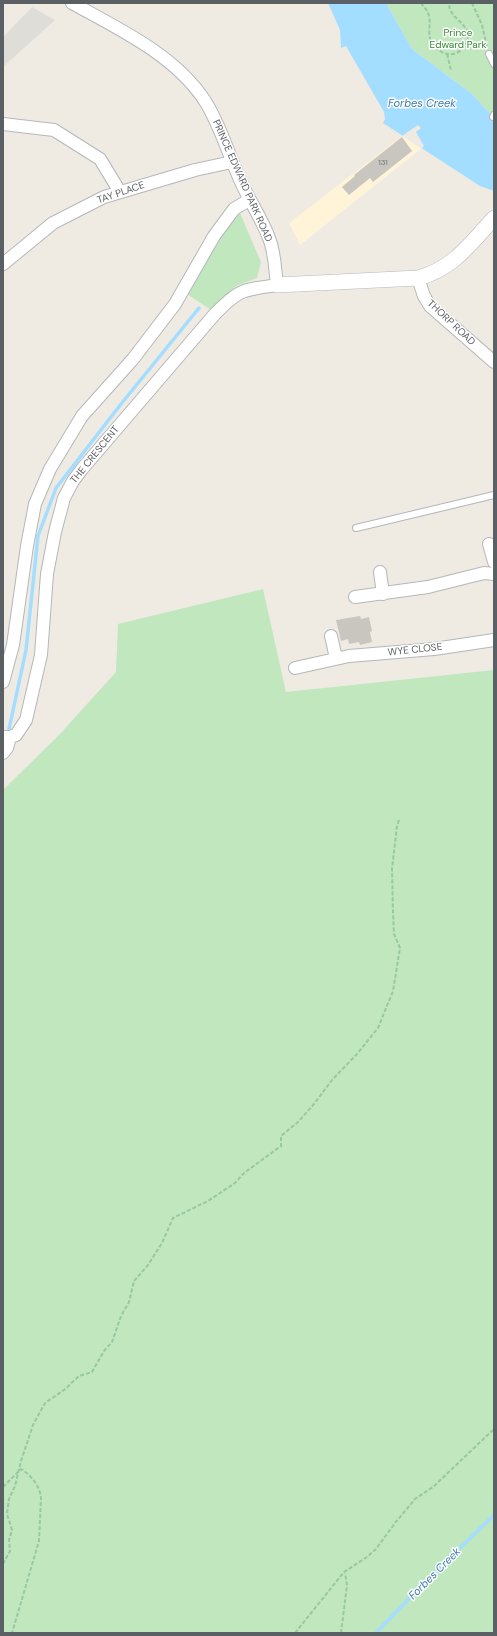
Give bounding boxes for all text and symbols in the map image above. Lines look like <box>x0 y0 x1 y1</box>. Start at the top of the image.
park label: Prince Edward Park <box>430 27 486 50</box>
water label: Forbes Creek <box>388 97 456 111</box>
street label: PRINCE EDWARD PARK ROAD <box>210 118 274 244</box>
house number: 131 <box>378 158 388 168</box>
street label: TAY PLACE <box>96 179 146 207</box>
street label: THORP ROAD <box>425 298 477 348</box>
street label: THE CRESCENT <box>68 424 122 486</box>
street label: WYE CLOSE <box>387 641 443 659</box>
water label: Forbes Creek <box>406 1545 464 1603</box>

